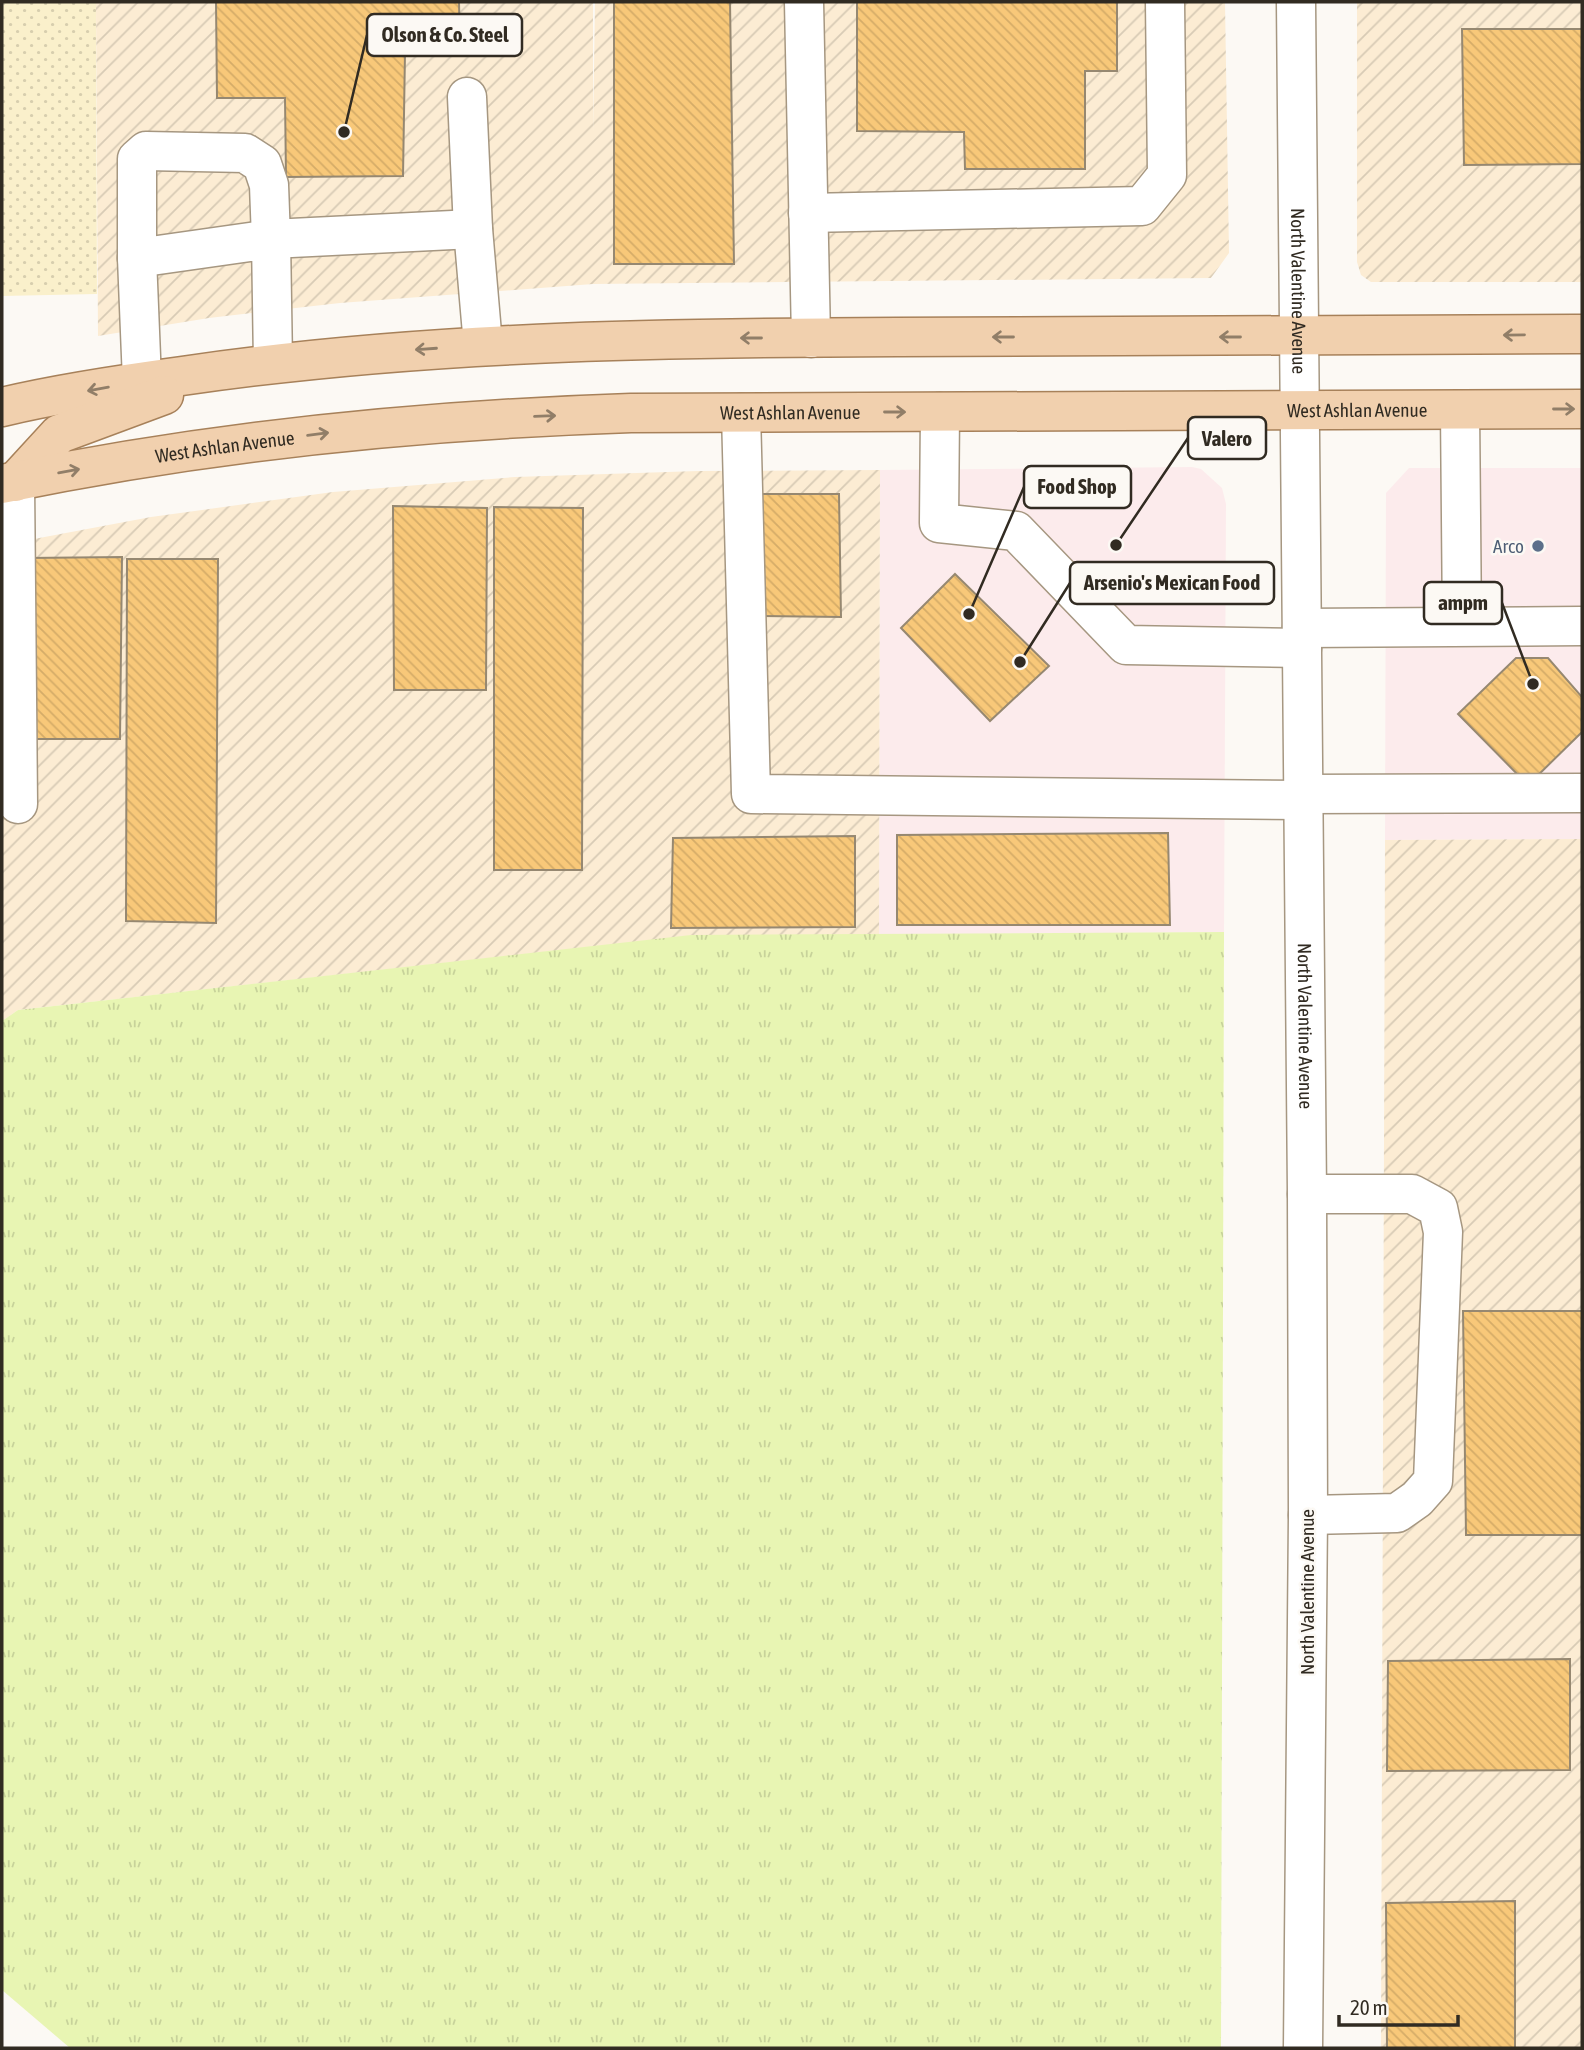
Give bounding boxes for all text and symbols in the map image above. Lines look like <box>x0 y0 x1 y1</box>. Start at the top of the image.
callout: Olson & Co. Steel <box>367 14 522 56</box>
text: Olson & Co. Steel <box>381 22 509 46</box>
street label: North Valentine Avenue <box>1287 208 1310 374</box>
one-way arrow <box>1503 328 1526 342</box>
one-way arrow <box>992 330 1015 344</box>
one-way arrow <box>1219 330 1242 344</box>
one-way arrow <box>740 331 763 345</box>
one-way arrow <box>414 342 437 355</box>
one-way arrow <box>87 383 110 396</box>
street label: West Ashlan Avenue <box>1287 399 1427 421</box>
street label: West Ashlan Avenue <box>720 401 860 424</box>
one-way arrow <box>1552 402 1575 416</box>
one-way arrow <box>883 405 906 419</box>
one-way arrow <box>533 409 556 422</box>
callout: Valero <box>1188 417 1266 459</box>
street label: West Ashlan Avenue <box>154 426 296 467</box>
text: Valero <box>1201 426 1252 450</box>
one-way arrow <box>306 428 329 441</box>
one-way arrow <box>57 464 80 478</box>
callout: Food Shop <box>1024 466 1131 508</box>
text: Food Shop <box>1037 474 1117 498</box>
place label: Arco <box>1493 535 1524 557</box>
marker: Arco <box>1530 538 1546 554</box>
callout: Arsenio's Mexican Food <box>1070 562 1274 604</box>
text: Arsenio's Mexican Food <box>1083 570 1260 594</box>
callout: ampm <box>1424 582 1502 624</box>
text: ampm <box>1438 590 1488 614</box>
street label: North Valentine Avenue <box>1294 943 1317 1109</box>
street label: North Valentine Avenue <box>1296 1509 1318 1675</box>
scale bar <box>1339 1983 1458 2027</box>
text: 20 m <box>1350 1995 1388 2019</box>

